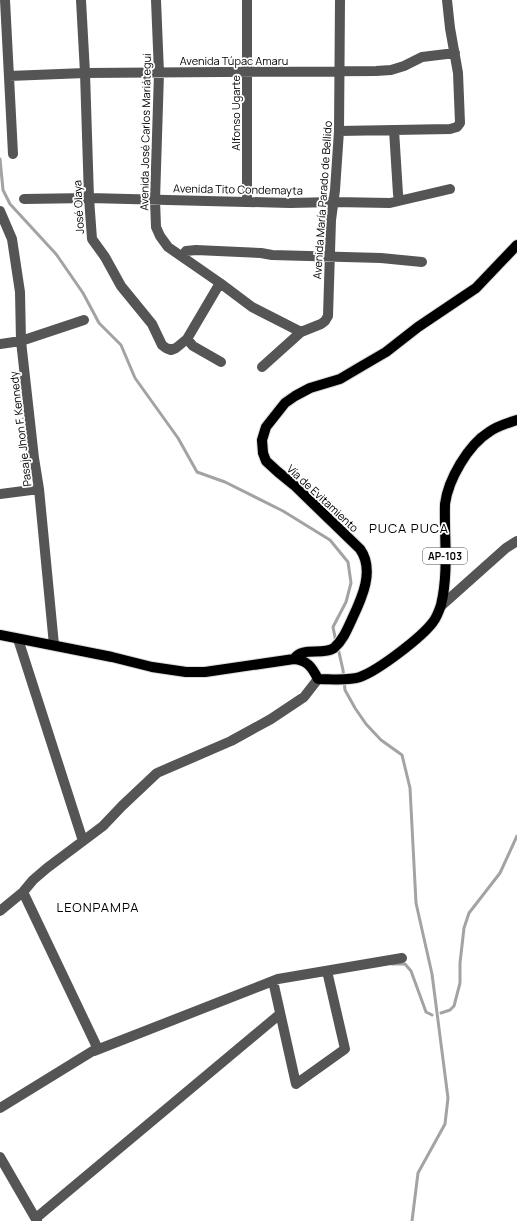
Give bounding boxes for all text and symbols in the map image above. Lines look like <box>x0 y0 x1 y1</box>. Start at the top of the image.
street label: Avenida José Carlos Mariátegui <box>136 53 154 211</box>
street label: Avenida Túpac Amaru <box>180 53 288 68</box>
street label: Alfonso Ugarte <box>228 75 243 151</box>
street label: Avenida María Parado de Bellido <box>309 120 335 280</box>
street label: José Olaya <box>69 180 87 234</box>
street label: Avenida Tito Condemayta <box>173 180 303 198</box>
street label: Pasaje Jhon F. Kennedy <box>5 370 35 488</box>
street label: Vía de Evitamiento <box>284 461 362 535</box>
district label: PUCA PUCA <box>369 519 449 537</box>
road number: AP-103 <box>423 548 467 564</box>
district label: LEONPAMPA <box>57 898 139 916</box>

